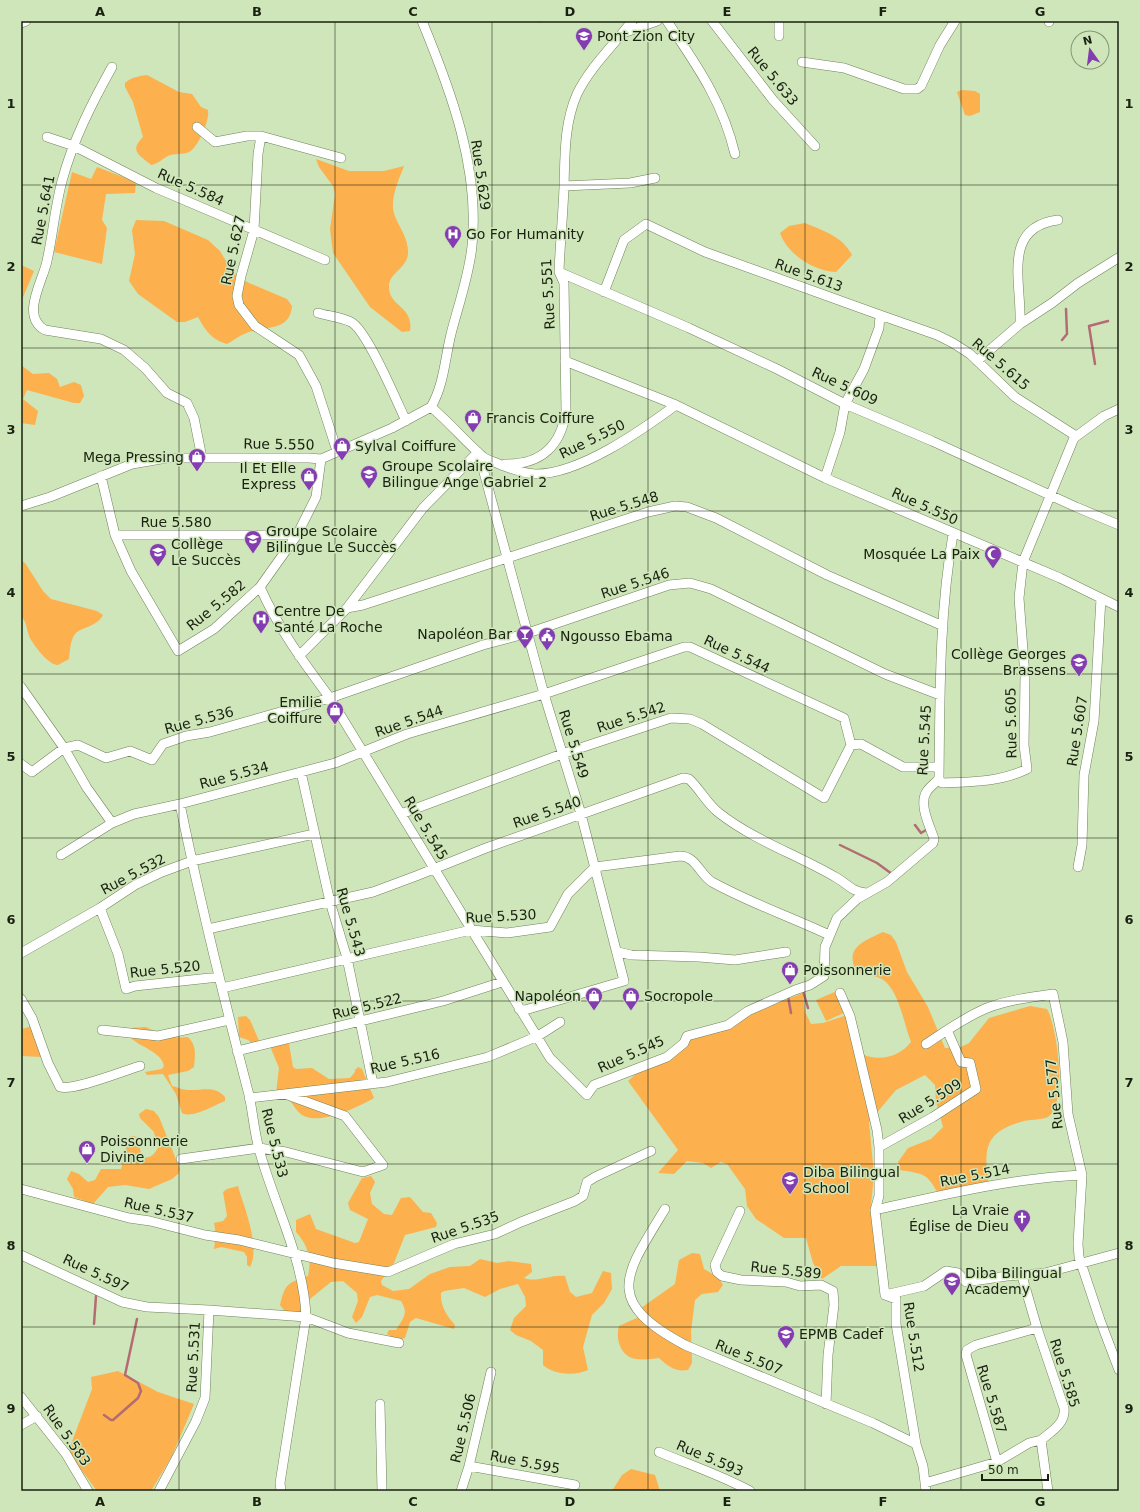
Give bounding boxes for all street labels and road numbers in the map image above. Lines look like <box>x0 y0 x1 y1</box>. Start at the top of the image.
street label: Rue 5.633 <box>744 43 802 109</box>
street label: Rue 5.629 <box>468 139 494 211</box>
street label: Rue 5.584 <box>155 165 227 209</box>
street label: Rue 5.641 <box>28 174 58 246</box>
street label: Rue 5.627 <box>218 214 248 286</box>
street label: Rue 5.613 <box>773 255 845 295</box>
street label: Rue 5.551 <box>538 258 558 330</box>
street label: Rue 5.615 <box>969 335 1033 393</box>
street label: Rue 5.609 <box>809 364 881 408</box>
street label: Rue 5.550 <box>557 416 627 462</box>
street label: Rue 5.550 <box>243 435 315 453</box>
street label: Rue 5.550 <box>889 484 961 528</box>
street label: Rue 5.548 <box>588 488 660 524</box>
street label: Rue 5.580 <box>140 514 212 530</box>
street label: Rue 5.546 <box>599 564 671 602</box>
street label: Rue 5.582 <box>183 576 249 634</box>
street label: Rue 5.544 <box>701 632 773 676</box>
street label: Rue 5.605 <box>1002 687 1020 759</box>
street label: Rue 5.607 <box>1064 695 1090 767</box>
street label: Rue 5.542 <box>595 698 667 736</box>
street label: Rue 5.544 <box>373 702 445 740</box>
street label: Rue 5.536 <box>163 703 236 737</box>
street label: Rue 5.545 <box>914 704 934 776</box>
street label: Rue 5.549 <box>556 708 592 780</box>
street label: Rue 5.534 <box>198 758 271 792</box>
street label: Rue 5.545 <box>401 793 451 863</box>
street label: Rue 5.540 <box>511 793 583 831</box>
street label: Rue 5.532 <box>98 850 168 898</box>
street label: Rue 5.543 <box>334 886 368 958</box>
street label: Rue 5.530 <box>465 906 537 926</box>
street label: Rue 5.520 <box>129 957 201 981</box>
street label: Rue 5.522 <box>331 990 403 1022</box>
street label: Rue 5.545 <box>595 1032 667 1076</box>
street label: Rue 5.516 <box>369 1045 442 1077</box>
street label: Rue 5.577 <box>1042 1058 1066 1130</box>
street label: Rue 5.509 <box>896 1075 964 1127</box>
street label: Rue 5.533 <box>259 1107 291 1179</box>
street label: Rue 5.514 <box>939 1160 1012 1190</box>
street label: Rue 5.537 <box>123 1194 195 1226</box>
street label: Rue 5.535 <box>429 1208 501 1246</box>
street label: Rue 5.597 <box>60 1251 132 1295</box>
street label: Rue 5.589 <box>750 1258 822 1282</box>
street label: Rue 5.512 <box>901 1301 927 1373</box>
street label: Rue 5.531 <box>183 1321 203 1393</box>
street label: Rue 5.507 <box>713 1336 785 1378</box>
street label: Rue 5.585 <box>1047 1337 1083 1409</box>
street label: Rue 5.587 <box>974 1363 1010 1435</box>
street label: Rue 5.506 <box>447 1391 479 1464</box>
street label: Rue 5.583 <box>40 1401 94 1469</box>
street label: Rue 5.593 <box>674 1437 746 1479</box>
street label: Rue 5.595 <box>489 1447 561 1477</box>

